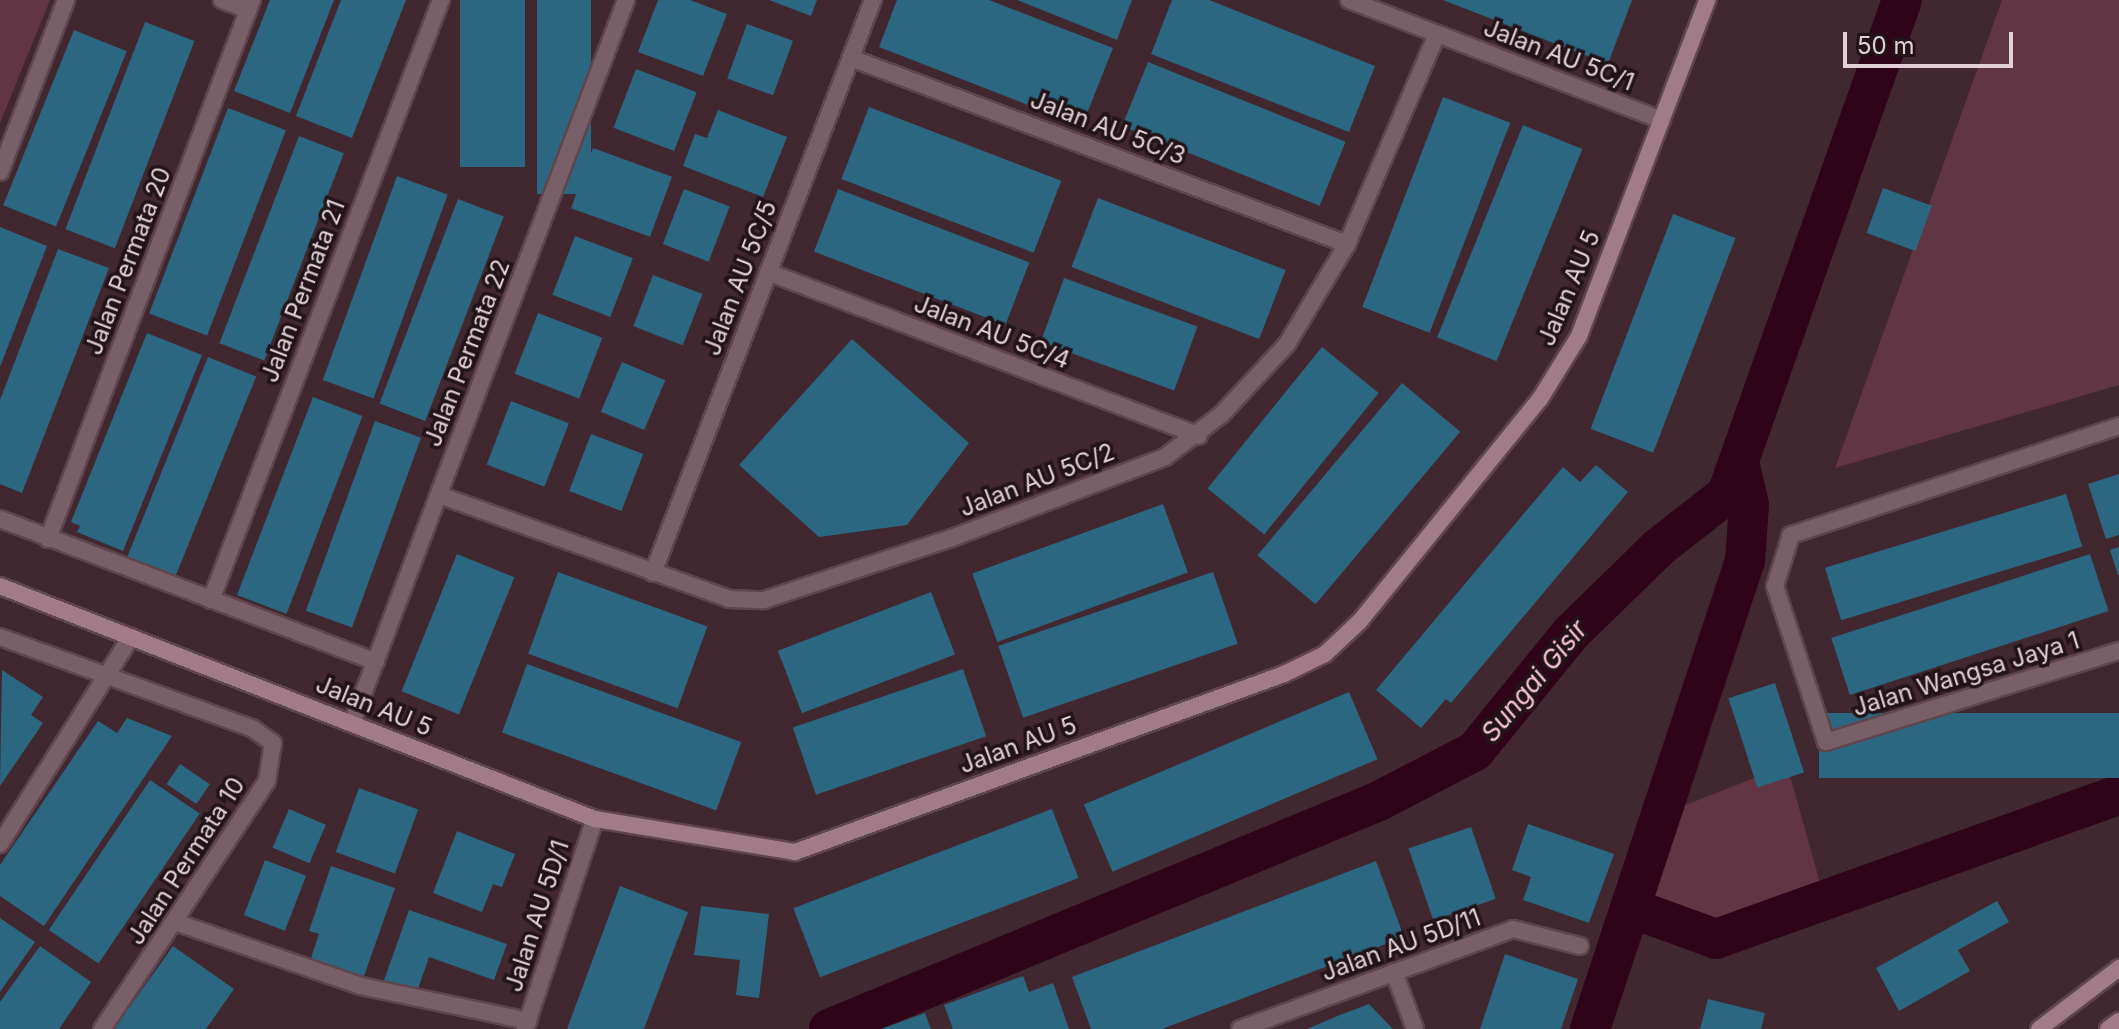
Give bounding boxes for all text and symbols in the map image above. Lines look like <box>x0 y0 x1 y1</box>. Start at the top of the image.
street label: Jalan AU 5C/1 <box>1480 13 1638 97</box>
scale bar <box>1847 16 2017 66</box>
text: 50 m <box>1857 31 1915 60</box>
street label: Jalan AU 5C/3 <box>1026 85 1190 171</box>
street label: Jalan Permata 20 <box>79 163 177 359</box>
street label: Jalan Permata 21 <box>255 196 351 386</box>
street label: Jalan AU 5C/5 <box>697 197 783 359</box>
street label: Jalan AU 5 <box>1532 226 1606 350</box>
street label: Jalan Permata 22 <box>418 255 516 451</box>
street label: Jalan AU 5C/4 <box>910 289 1074 375</box>
street label: Jalan AU 5C/2 <box>956 437 1118 523</box>
water label: Sungai Gisir <box>1474 614 1594 748</box>
street label: Jalan Wangsa Jaya 1 <box>1849 626 2083 722</box>
street label: Jalan AU 5 <box>312 670 436 742</box>
street label: Jalan AU 5 <box>955 710 1081 780</box>
street label: Jalan Permata 10 <box>121 772 251 950</box>
street label: Jalan AU 5D/1 <box>499 837 575 995</box>
street label: Jalan AU 5D/11 <box>1318 903 1484 987</box>

